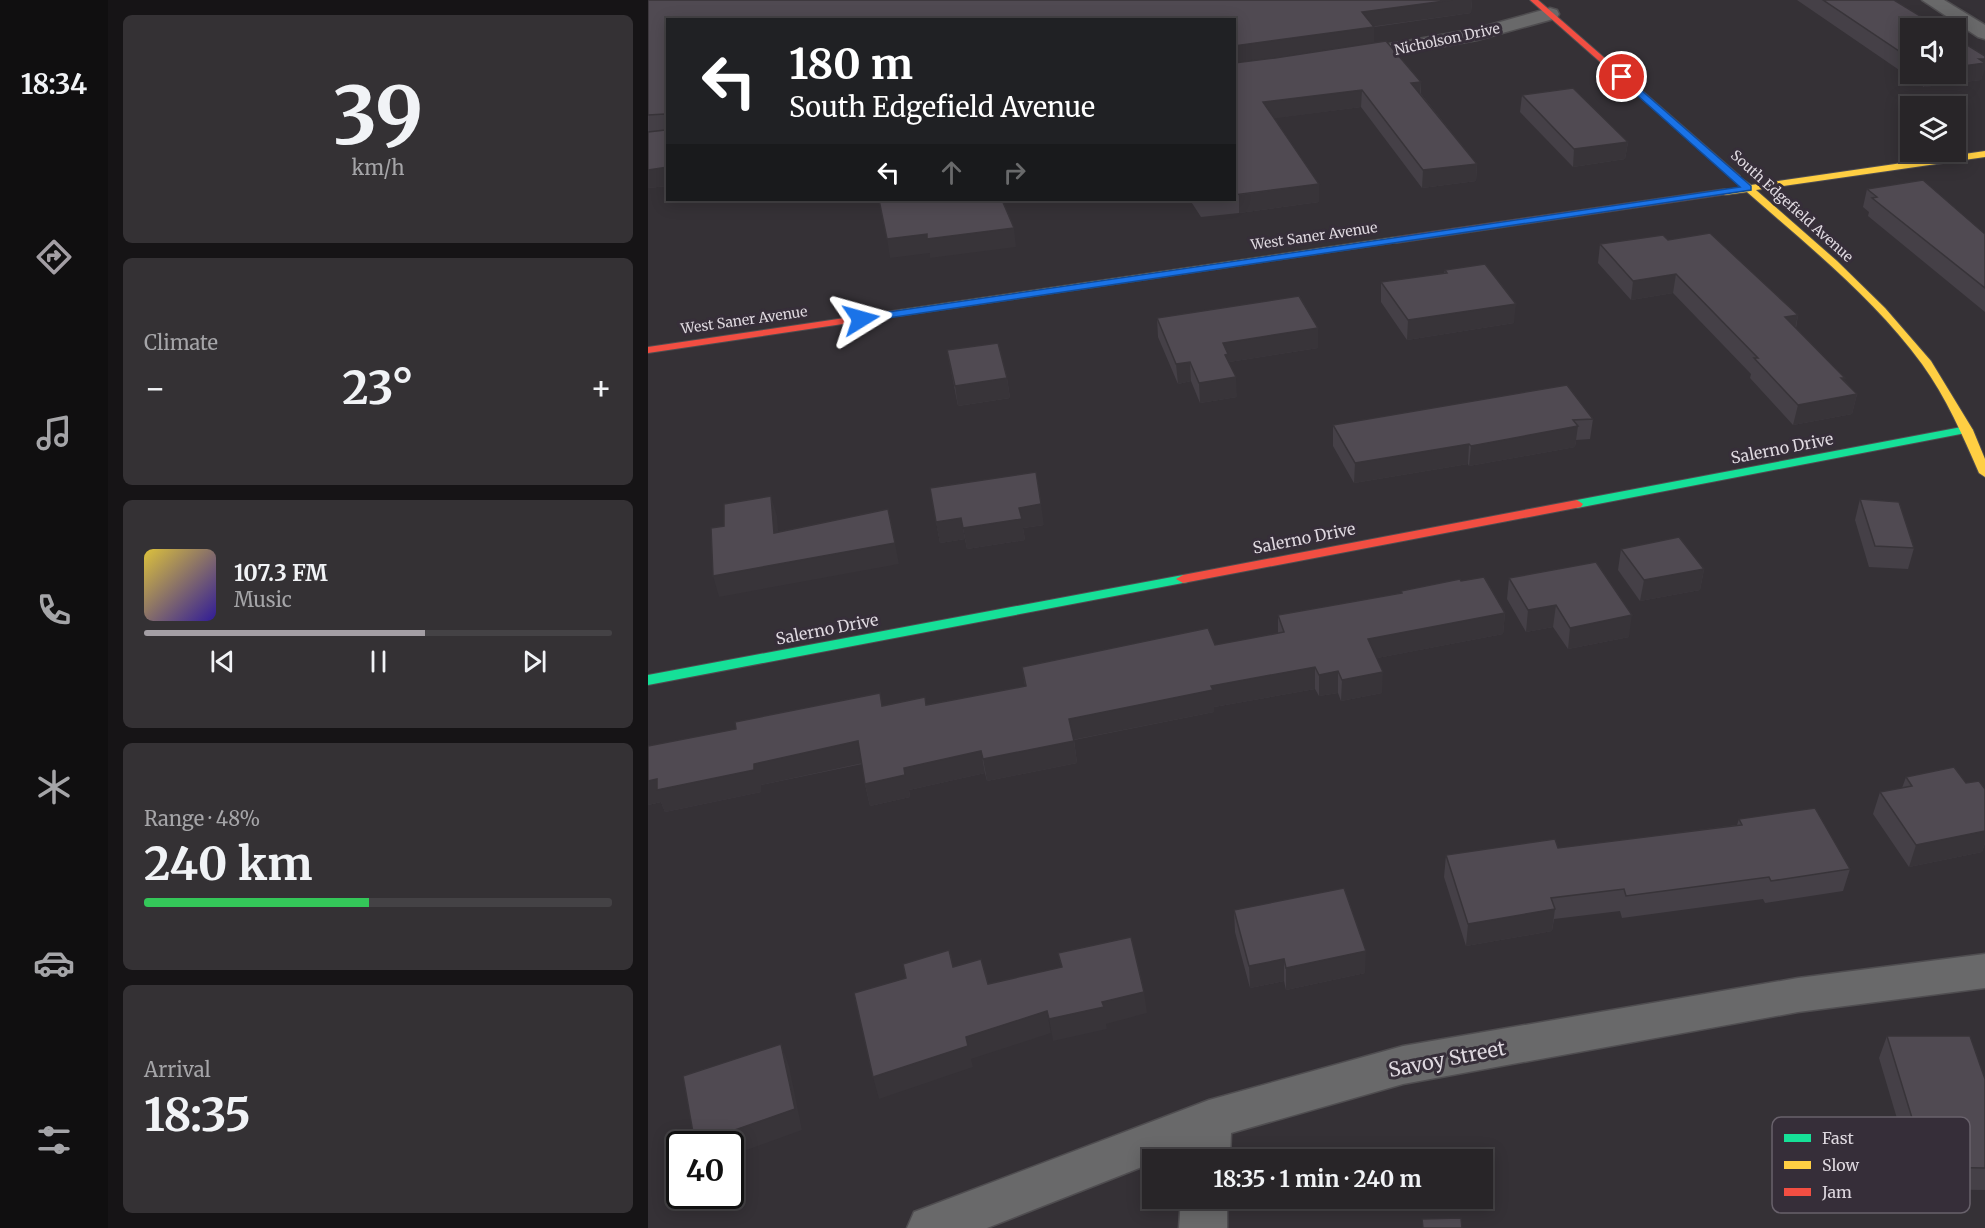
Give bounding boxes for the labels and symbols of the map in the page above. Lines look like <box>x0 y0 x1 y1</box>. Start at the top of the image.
street label: Nicholson Drive <box>1392 19 1502 59</box>
pin <box>1596 51 1647 102</box>
street label: South Edgefield Avenue <box>1727 146 1857 266</box>
street label: West Saner Avenue <box>1248 218 1379 254</box>
position arrow <box>829 287 893 351</box>
street label: West Saner Avenue <box>678 302 809 338</box>
street label: Salerno Drive <box>1729 428 1835 468</box>
street label: Salerno Drive <box>1251 518 1357 558</box>
street label: Salerno Drive <box>774 609 880 649</box>
street label: Savoy Street <box>1386 1035 1508 1082</box>
legend <box>1772 1117 1970 1213</box>
text: Fast <box>1822 1128 1855 1148</box>
speed limit sign: 40 <box>666 1131 744 1209</box>
text: Slow <box>1822 1155 1860 1175</box>
text: Jam <box>1821 1182 1852 1202</box>

